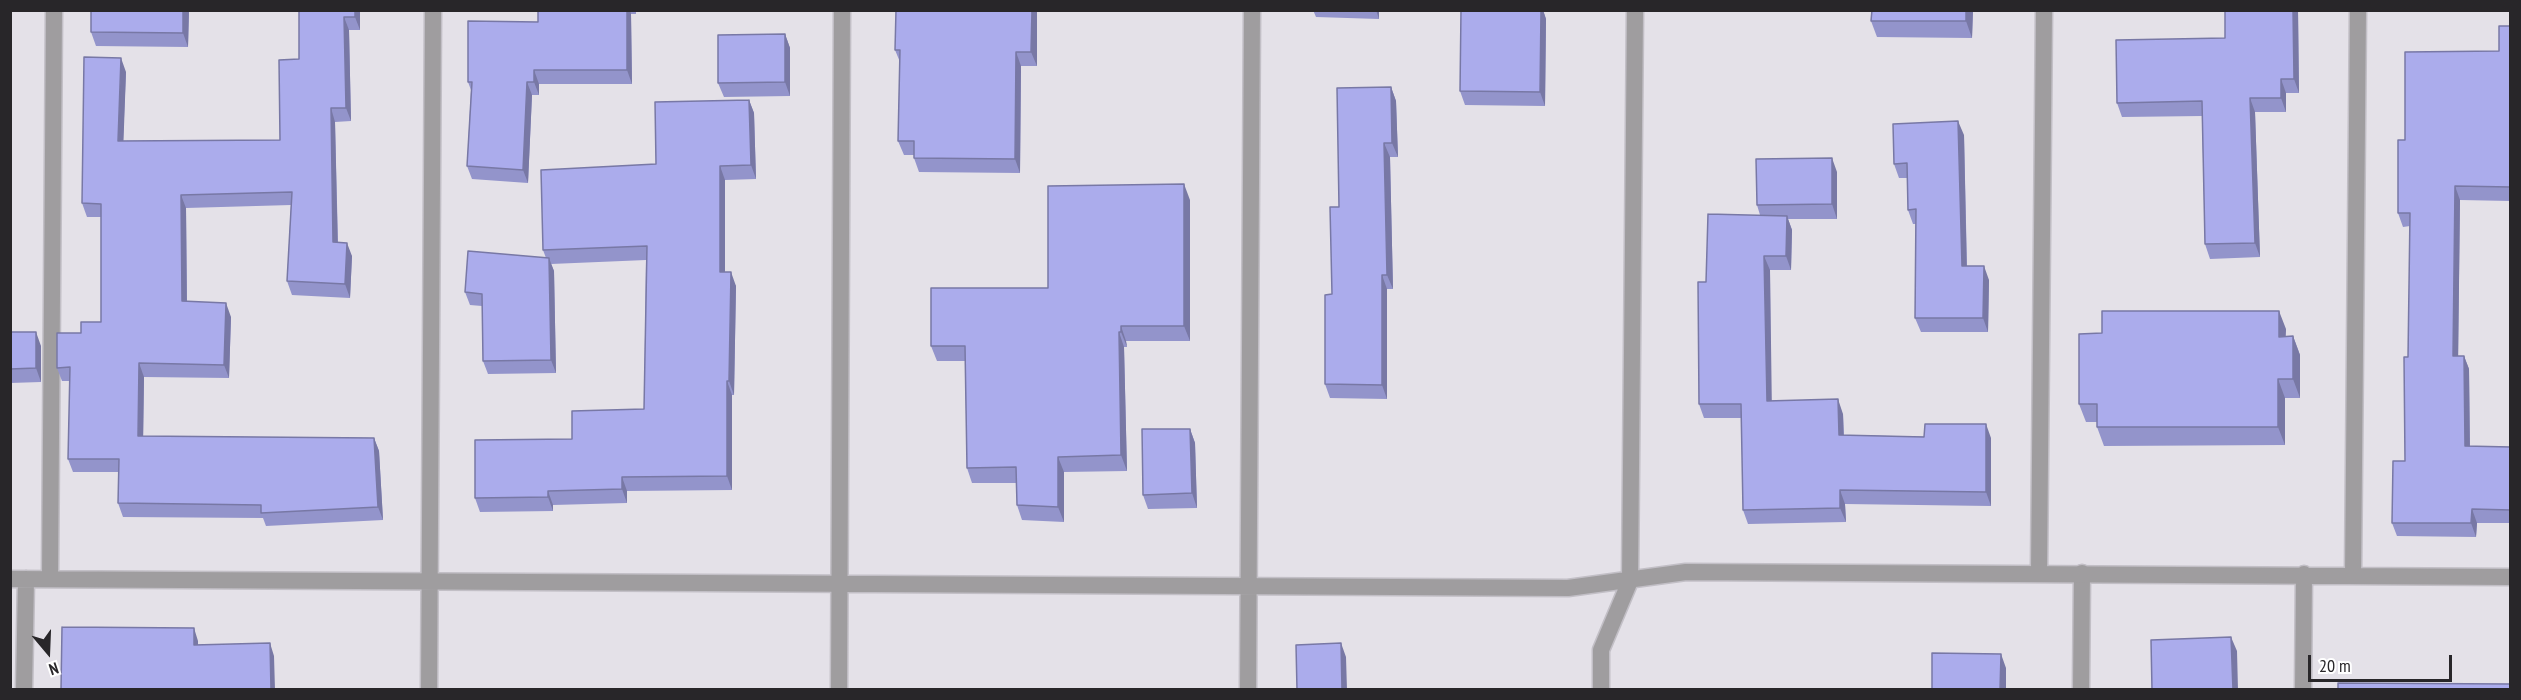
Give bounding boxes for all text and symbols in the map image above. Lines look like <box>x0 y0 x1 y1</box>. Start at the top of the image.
north arrow <box>18 622 78 682</box>
scale bar <box>2311 643 2455 681</box>
text: 20 m <box>2319 654 2351 677</box>
text: N <box>47 658 61 680</box>

